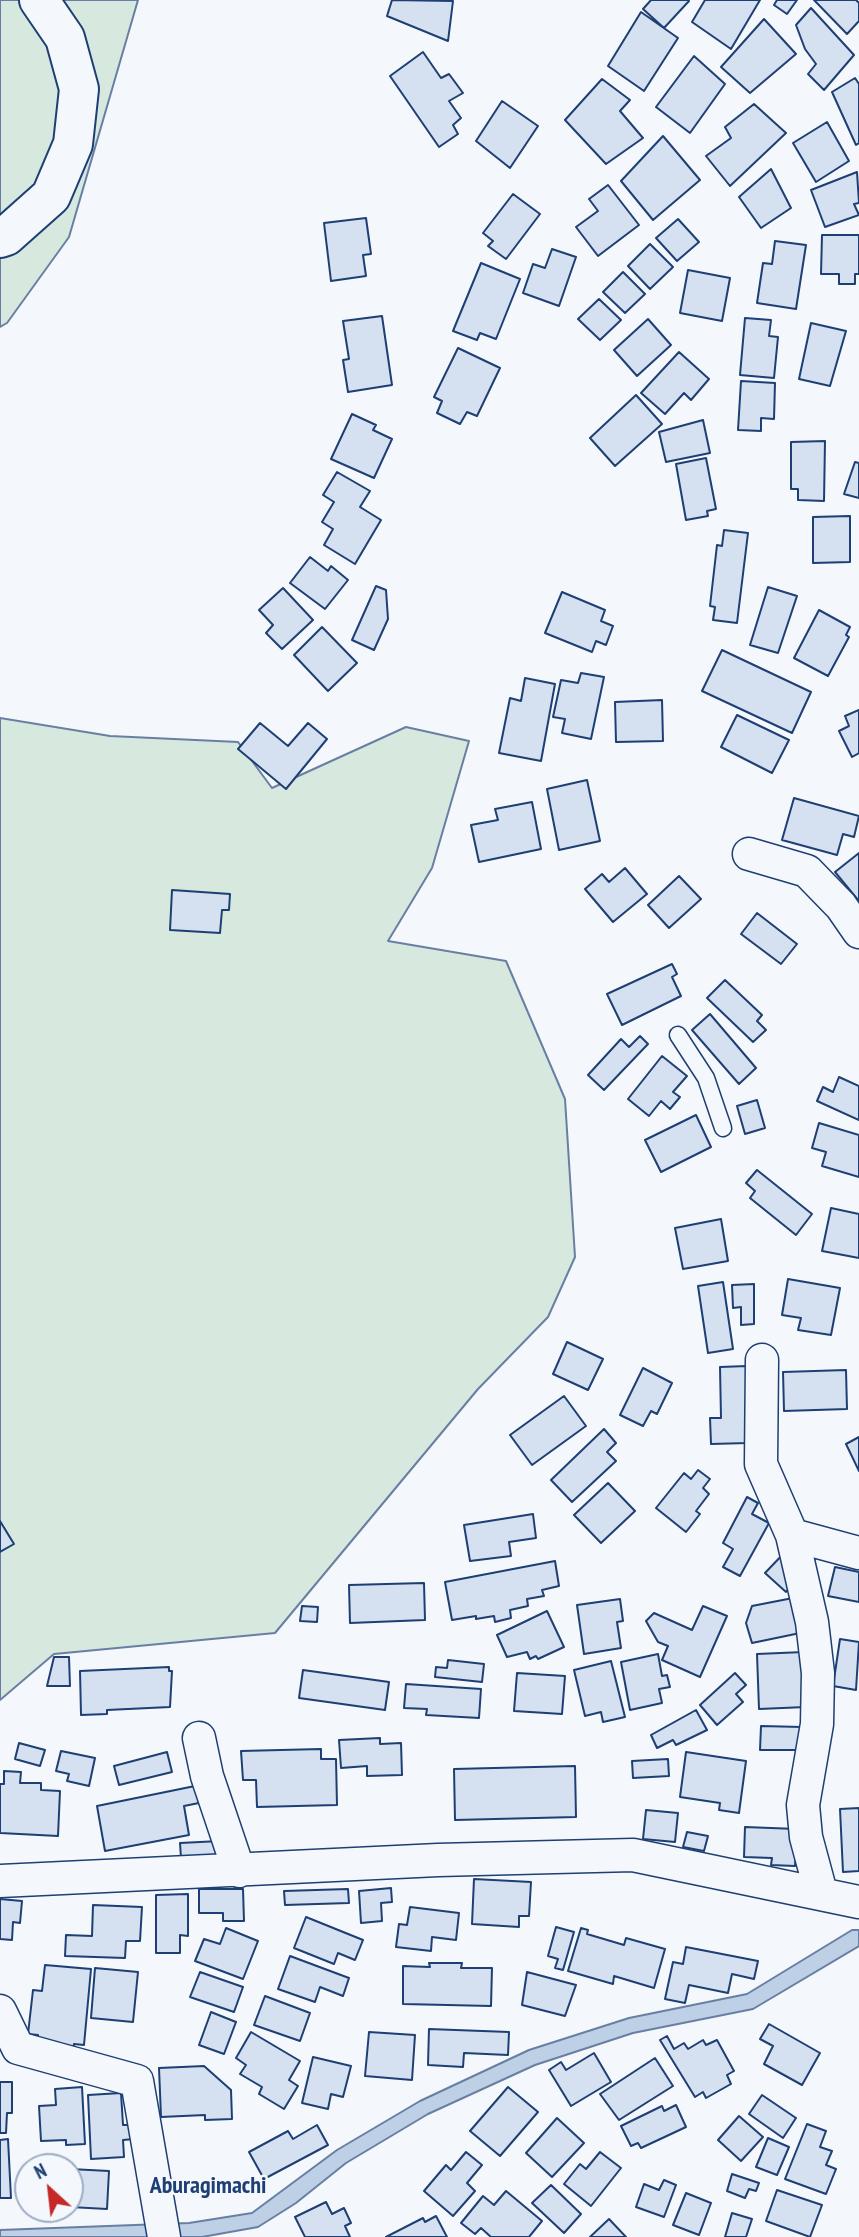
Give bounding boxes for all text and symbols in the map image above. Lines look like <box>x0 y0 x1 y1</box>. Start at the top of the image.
north arrow <box>14 2153 84 2223</box>
text: N <box>30 2158 50 2184</box>
district label: Aburagimachi <box>150 2172 266 2200</box>

